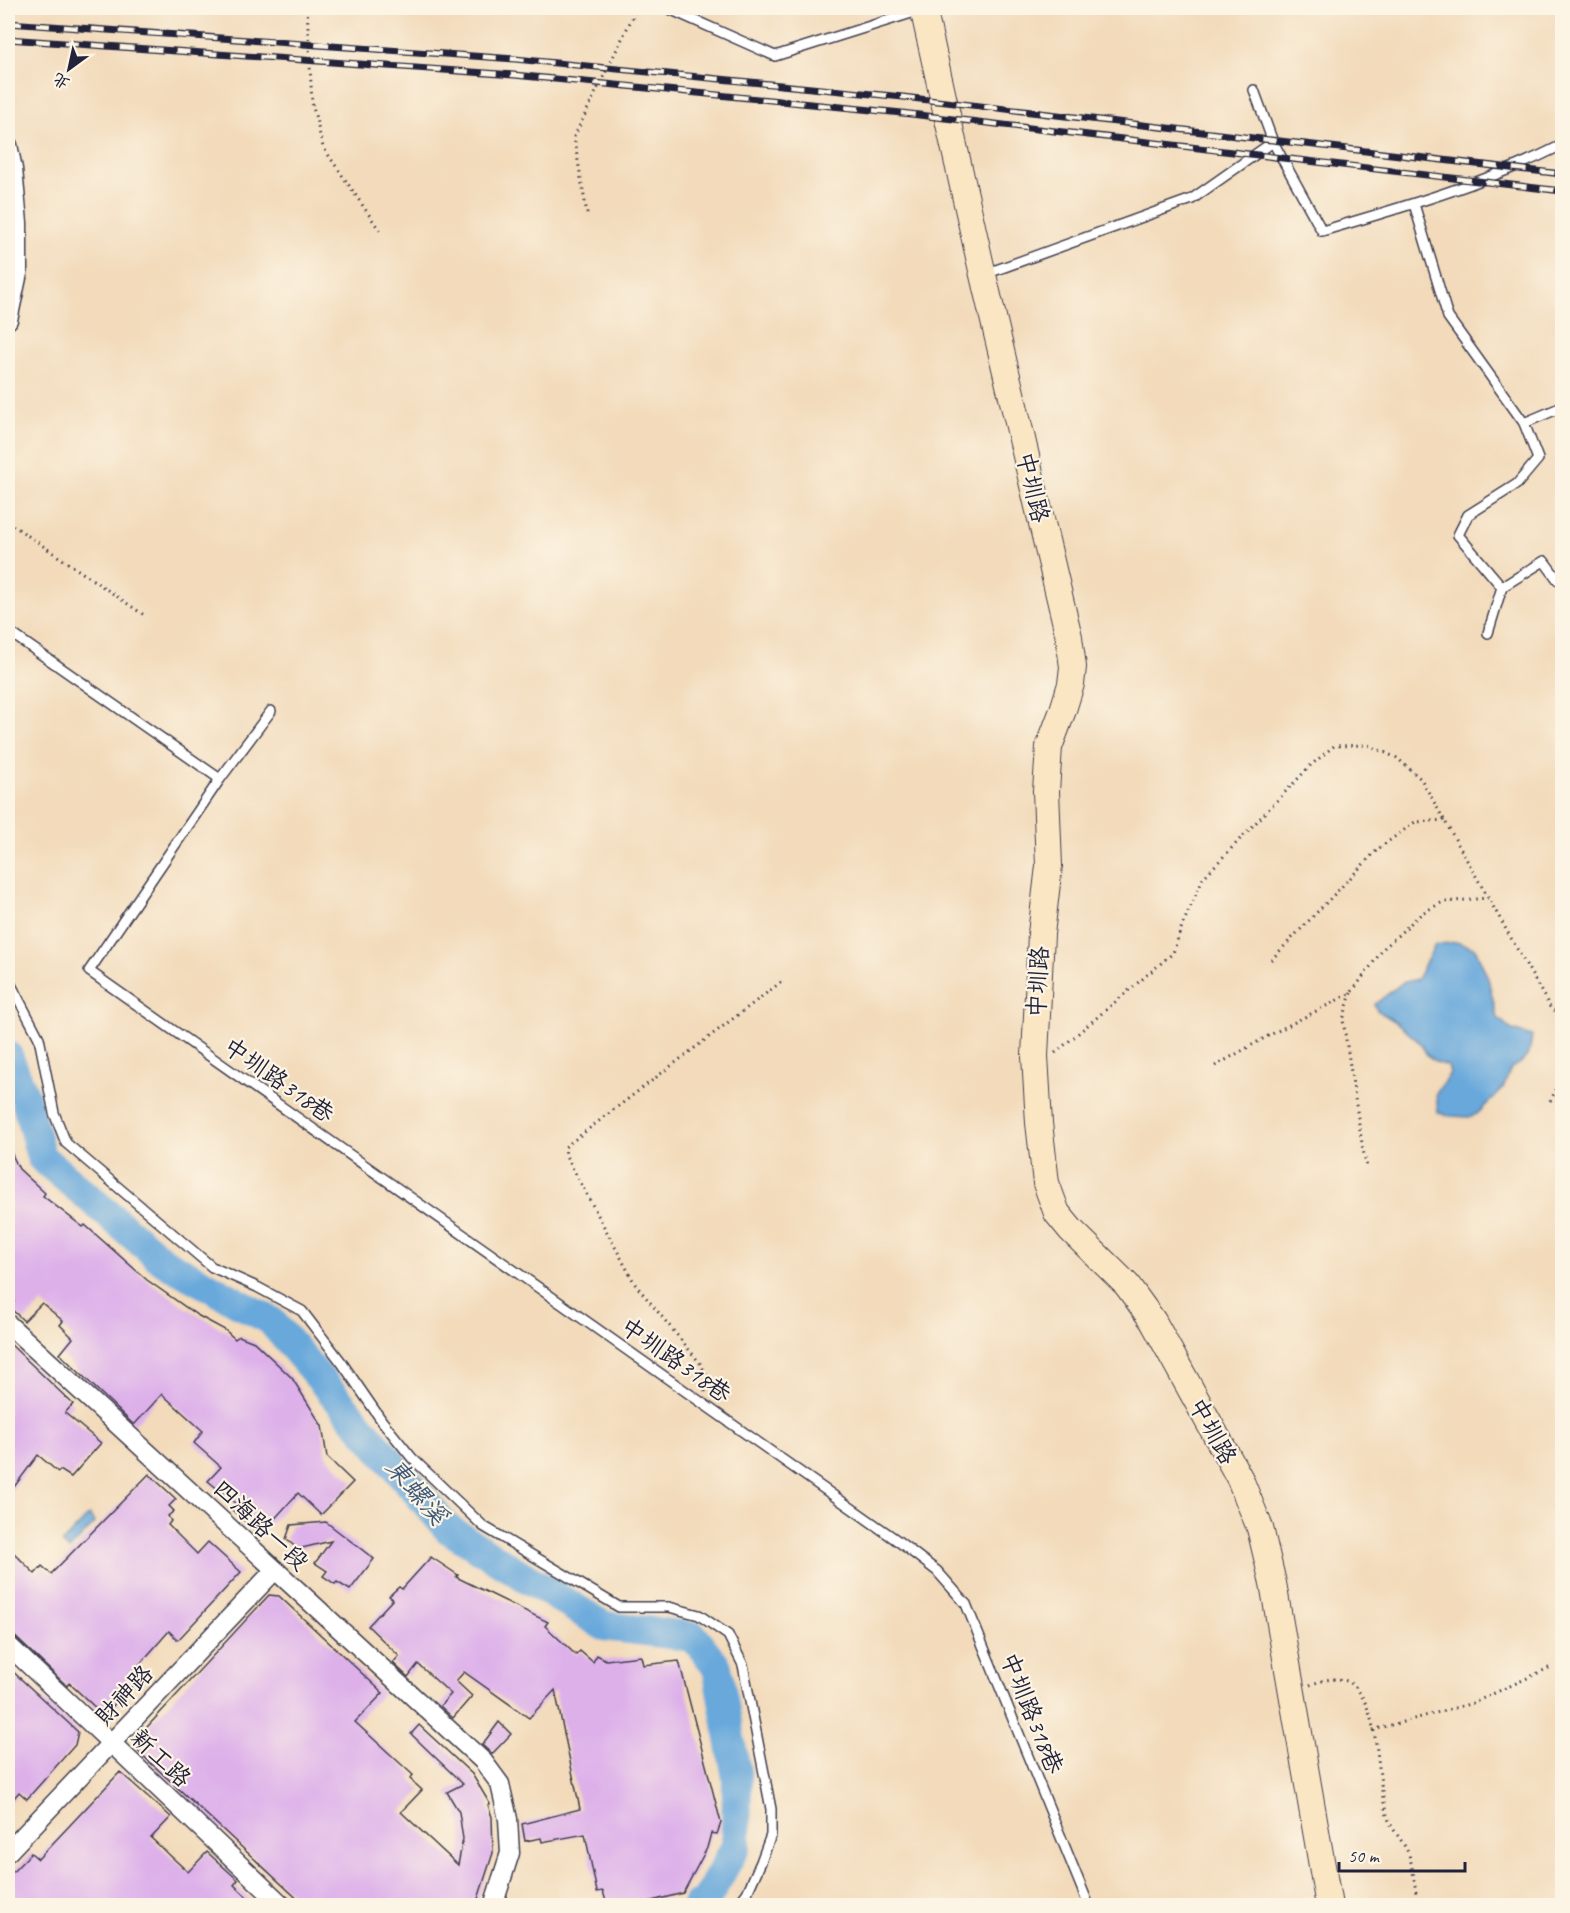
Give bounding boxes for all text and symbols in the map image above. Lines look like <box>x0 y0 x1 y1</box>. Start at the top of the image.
north arrow <box>39 39 99 99</box>
text: 北 <box>49 68 74 93</box>
street label: 中圳路 <box>1010 449 1056 525</box>
street label: 中圳路 <box>1021 945 1055 1019</box>
street label: 中圳路318巷 <box>218 1031 340 1129</box>
street label: 中圳路318巷 <box>615 1311 737 1409</box>
street label: 中圳路 <box>1182 1392 1244 1470</box>
water label: 東螺溪 <box>379 1451 456 1533</box>
street label: 四海路一段 <box>207 1473 315 1577</box>
street label: 中圳路318巷 <box>994 1648 1070 1778</box>
street label: 財神路 <box>88 1658 160 1732</box>
street label: 新工路 <box>124 1722 198 1794</box>
scale bar <box>1339 1835 1465 1873</box>
text: 50 m <box>1348 1845 1381 1867</box>

